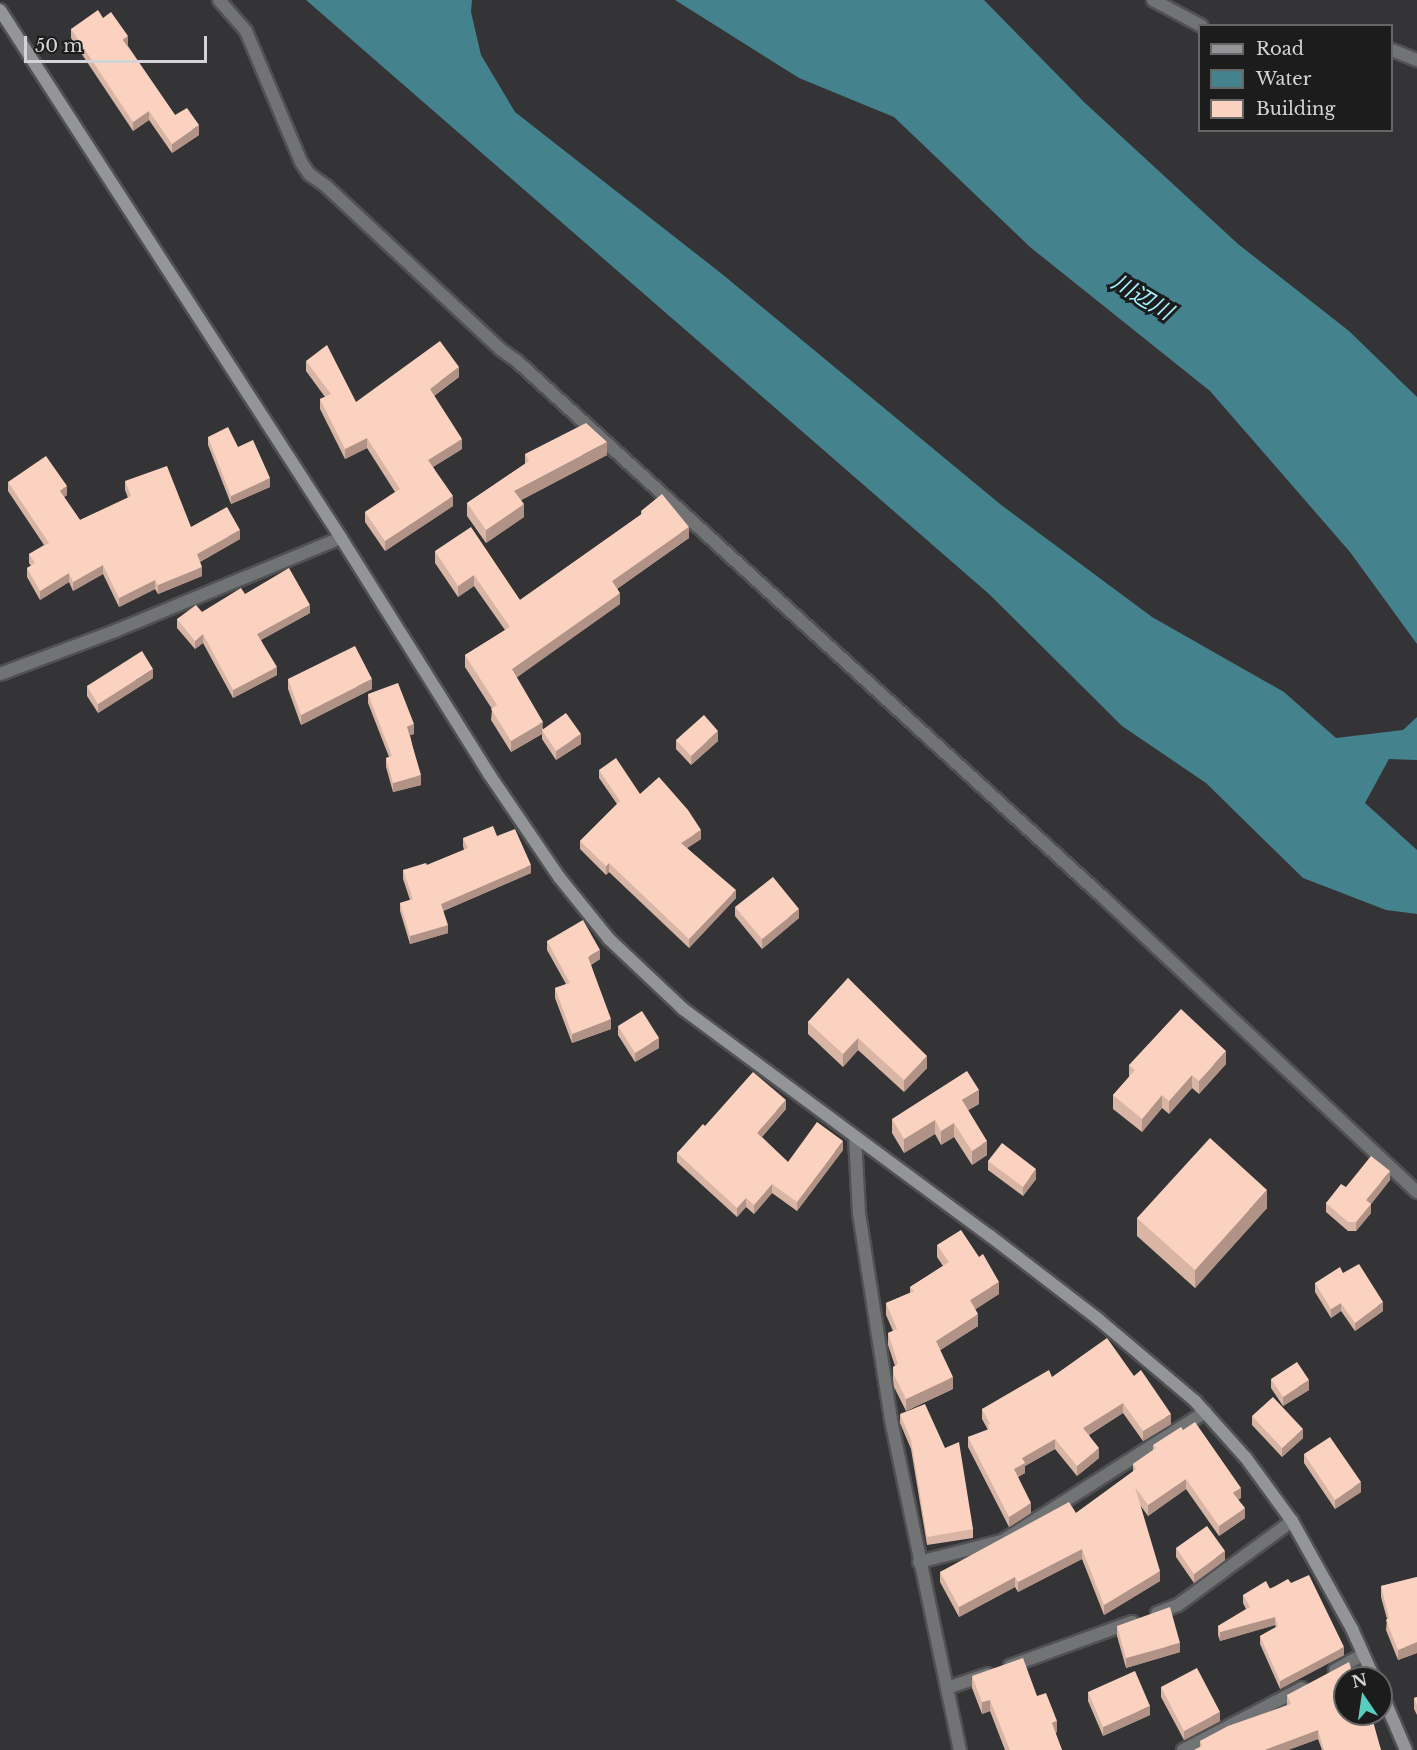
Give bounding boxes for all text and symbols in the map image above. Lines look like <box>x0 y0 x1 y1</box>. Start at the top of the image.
scale bar <box>27 24 210 62</box>
legend <box>1198 24 1393 132</box>
text: 50 m <box>35 35 83 57</box>
text: Road <box>1256 38 1304 60</box>
text: Water <box>1256 68 1311 90</box>
text: Building <box>1256 98 1335 120</box>
water label: 川辺川 <box>1107 269 1177 325</box>
north arrow <box>1333 1666 1393 1726</box>
text: N <box>1350 1669 1369 1692</box>

